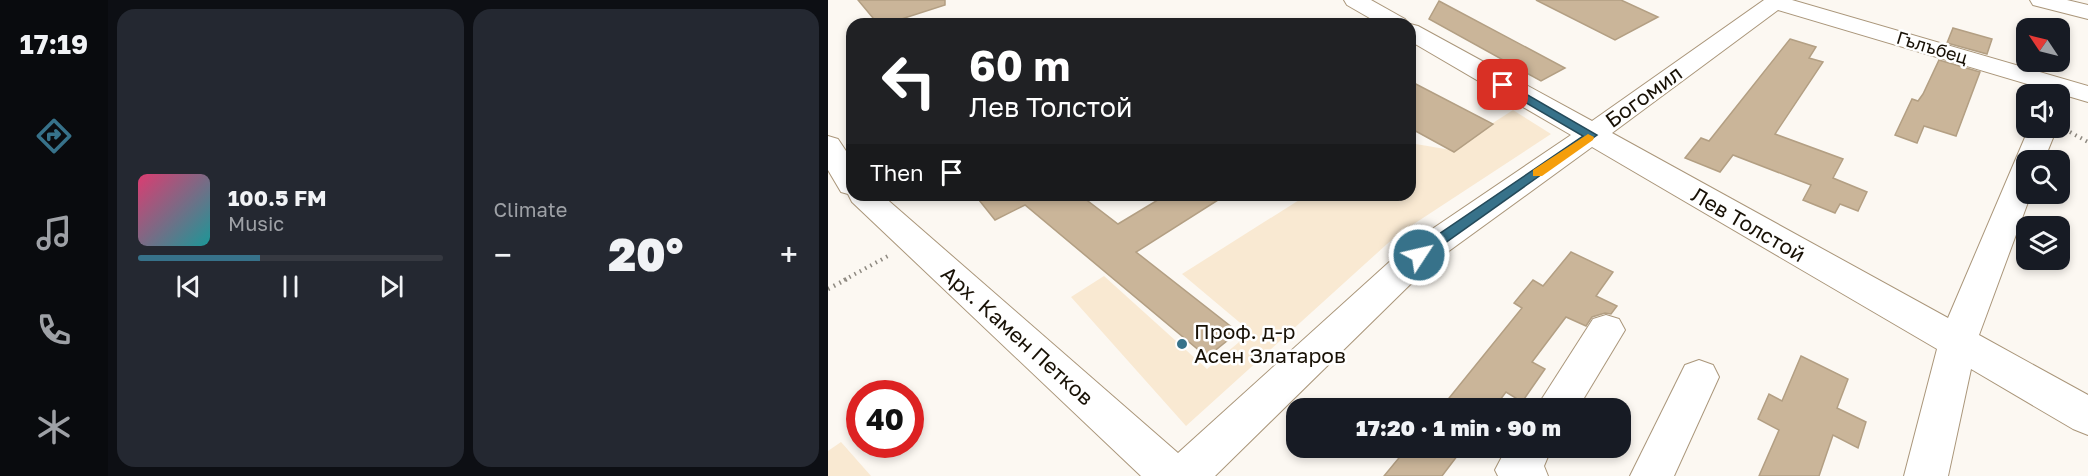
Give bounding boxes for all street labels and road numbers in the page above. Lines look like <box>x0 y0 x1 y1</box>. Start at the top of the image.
street label: Гълъбец <box>1894 26 1971 68</box>
street label: Богомил <box>1600 60 1687 133</box>
street label: Лев Толстой <box>1687 181 1810 267</box>
street label: Арх. Камен Петков <box>936 260 1099 410</box>

